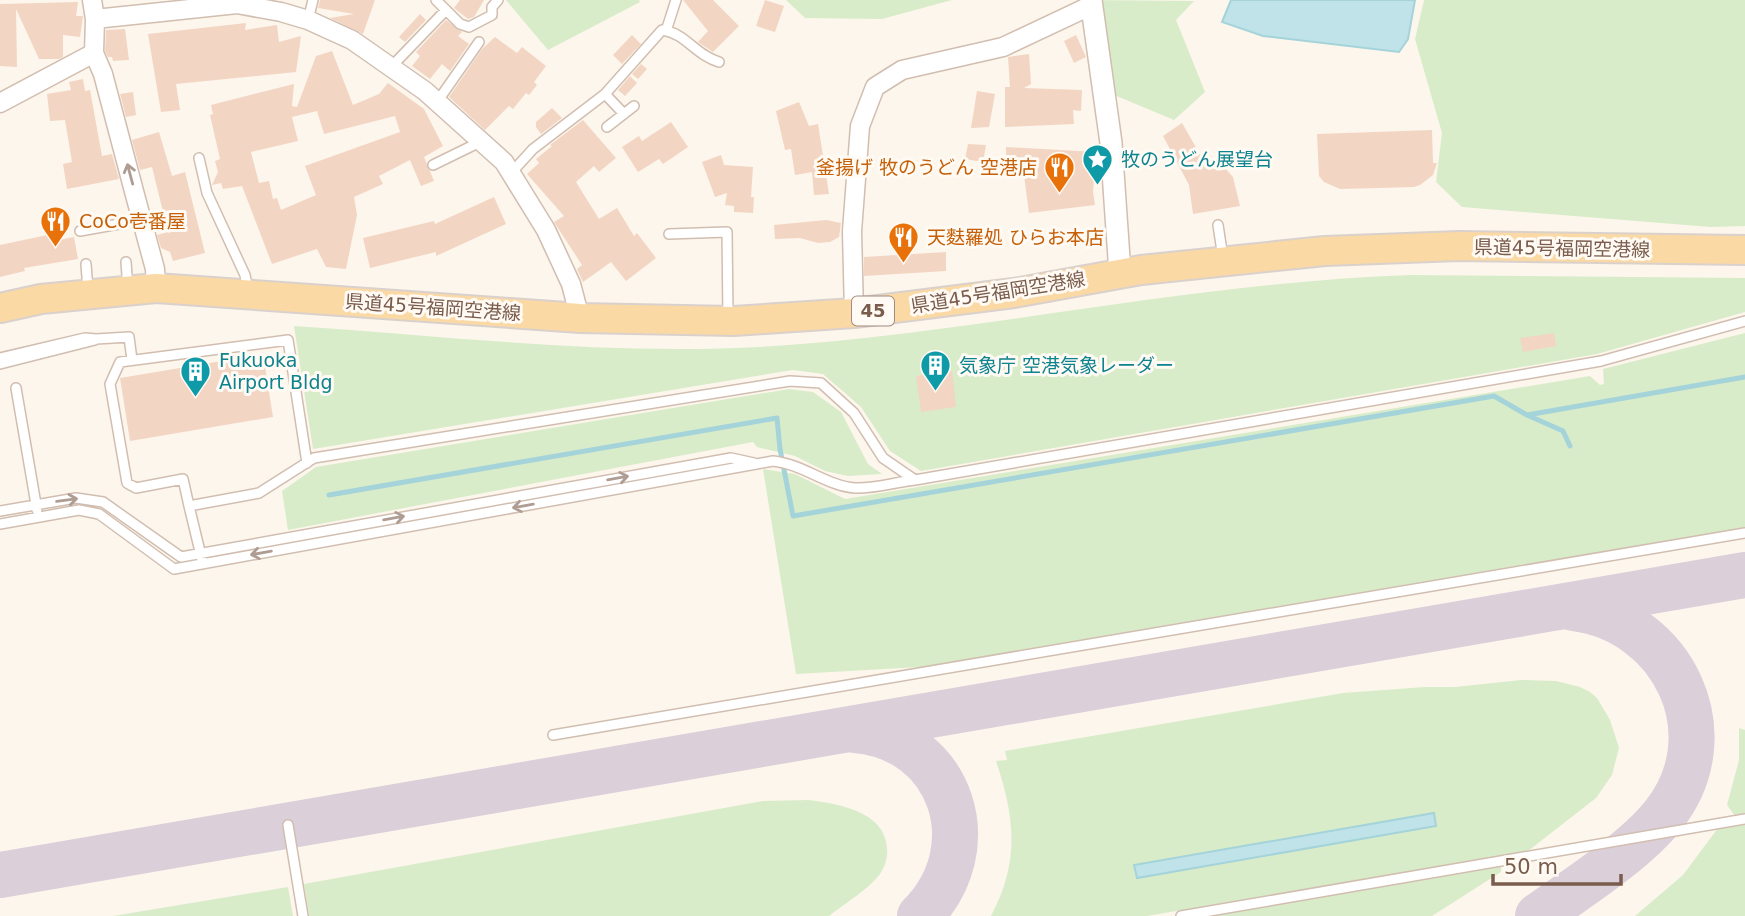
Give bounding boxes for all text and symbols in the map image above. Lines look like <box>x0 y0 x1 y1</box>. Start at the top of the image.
place icon: 牧のうどん展望台 <box>1081 142 1115 186</box>
place label: 牧のうどん展望台 <box>1121 148 1273 170</box>
restaurant icon: 釜揚げ 牧のうどん 空港店 <box>1043 150 1077 194</box>
place label: 釜揚げ 牧のうどん 空港店 <box>816 156 1037 178</box>
one-way arrow <box>123 163 136 186</box>
restaurant icon: CoCo壱番屋 <box>39 204 73 248</box>
place label: CoCo壱番屋 <box>79 210 186 232</box>
restaurant icon: 天麩羅処 ひらお本店 <box>887 220 921 264</box>
place label: 天麩羅処 ひらお本店 <box>927 226 1104 248</box>
street label: 県道45号福岡空港線 <box>1474 235 1650 261</box>
street label: 県道45号福岡空港線 <box>909 267 1087 317</box>
street label: 県道45号福岡空港線 <box>344 290 522 324</box>
road number: 45 <box>852 296 894 326</box>
building icon: 気象庁 空港気象レーダー <box>919 348 953 392</box>
place label: Fukuoka Airport Bldg <box>219 349 333 393</box>
building icon: Fukuoka Airport Bldg <box>179 354 213 398</box>
place label: 気象庁 空港気象レーダー <box>959 354 1174 376</box>
one-way arrow <box>606 471 629 484</box>
one-way arrow <box>55 493 78 506</box>
one-way arrow <box>512 499 535 513</box>
one-way arrow <box>382 511 405 524</box>
one-way arrow <box>250 547 273 560</box>
scale bar <box>1493 842 1621 886</box>
text: 50 m <box>1504 855 1558 879</box>

